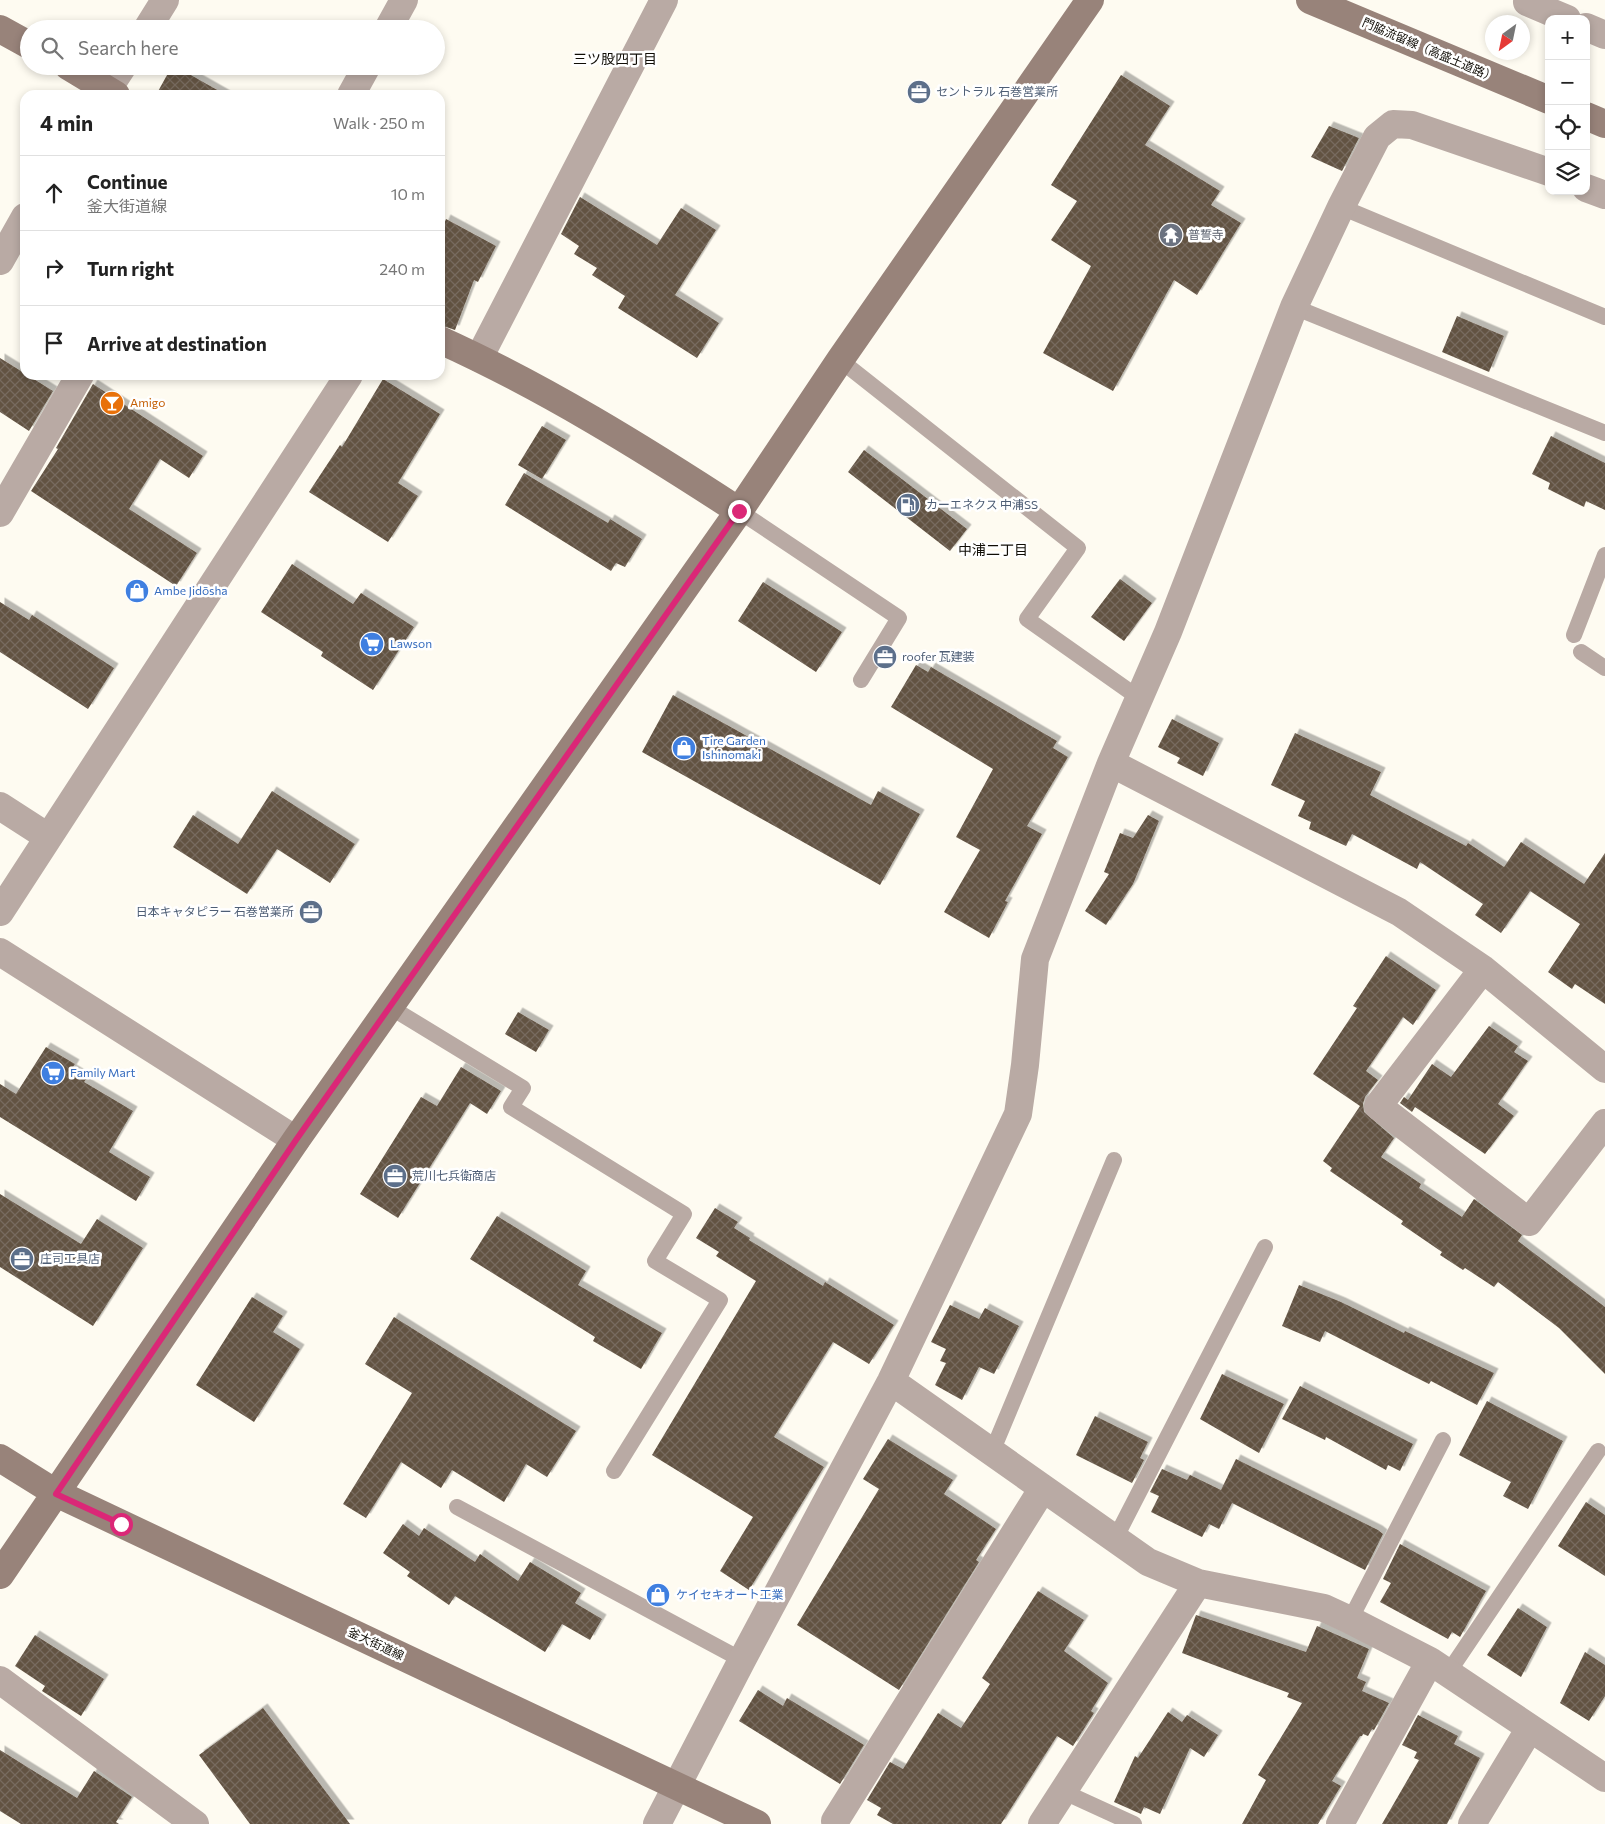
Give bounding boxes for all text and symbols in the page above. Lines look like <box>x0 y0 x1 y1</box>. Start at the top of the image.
street label: 門脇流留線（高盛土道路） <box>1360 15 1498 84</box>
north arrow <box>1485 15 1530 60</box>
map controls <box>1545 15 1590 195</box>
button: + <box>1545 15 1590 60</box>
search box <box>20 20 445 75</box>
icon: search <box>38 34 66 62</box>
text: Search here <box>78 36 178 59</box>
district label: 三ツ股四丁目 <box>573 50 657 67</box>
button: − <box>1545 60 1590 105</box>
office icon: セントラル 石巻営業所 <box>906 79 932 105</box>
place label: セントラル 石巻営業所 <box>936 84 1058 98</box>
button: locate <box>1545 105 1590 150</box>
text: 4 min <box>40 110 93 135</box>
text: Walk · 250 m <box>333 113 425 132</box>
button: layers <box>1545 150 1590 195</box>
text: Continue <box>87 170 167 193</box>
icon: ahead <box>40 179 68 207</box>
text: 10 m <box>391 184 425 203</box>
text: 釜大街道線 <box>87 196 167 215</box>
temple icon: 普誓寺 <box>1158 222 1184 248</box>
place label: 普誓寺 <box>1188 227 1224 241</box>
icon: right <box>40 254 68 282</box>
text: Turn right <box>87 257 174 280</box>
text: 240 m <box>379 259 425 278</box>
icon: arrive <box>40 329 68 357</box>
text: Arrive at destination <box>87 332 267 355</box>
bar icon: Amigo <box>99 390 125 416</box>
place label: Amigo <box>130 395 165 409</box>
fuel station icon: カーエネクス 中浦SS <box>895 492 921 518</box>
place label: カーエネクス 中浦SS <box>926 497 1038 511</box>
route end <box>728 500 751 523</box>
district label: 中浦二丁目 <box>958 541 1028 558</box>
shop icon: Ambe Jidōsha <box>124 578 150 604</box>
place label: Ambe Jidōsha <box>154 583 228 598</box>
supermarket icon: Lawson <box>359 631 385 657</box>
place label: Lawson <box>390 636 432 650</box>
office icon: roofer 瓦建装 <box>872 644 898 670</box>
place label: roofer 瓦建装 <box>902 649 975 663</box>
place label: Tire Garden Ishinomaki <box>702 733 766 761</box>
shop icon: Tire Garden Ishinomaki <box>671 735 697 761</box>
office icon: 日本キャタピラー 石巻営業所 <box>298 899 324 925</box>
place label: 日本キャタピラー 石巻営業所 <box>136 904 294 918</box>
supermarket icon: Family Mart <box>40 1060 66 1086</box>
place label: Family Mart <box>70 1065 135 1079</box>
office icon: 荒川七兵衛商店 <box>382 1163 408 1189</box>
place label: 荒川七兵衛商店 <box>412 1168 496 1182</box>
office icon: 庄司工具店 <box>9 1246 35 1272</box>
place label: 庄司工具店 <box>40 1251 100 1265</box>
route start <box>110 1513 133 1536</box>
shop icon: ケイセキオート工業 <box>645 1582 671 1608</box>
place label: ケイセキオート工業 <box>676 1587 784 1601</box>
street label: 釜大街道線 <box>346 1624 407 1662</box>

